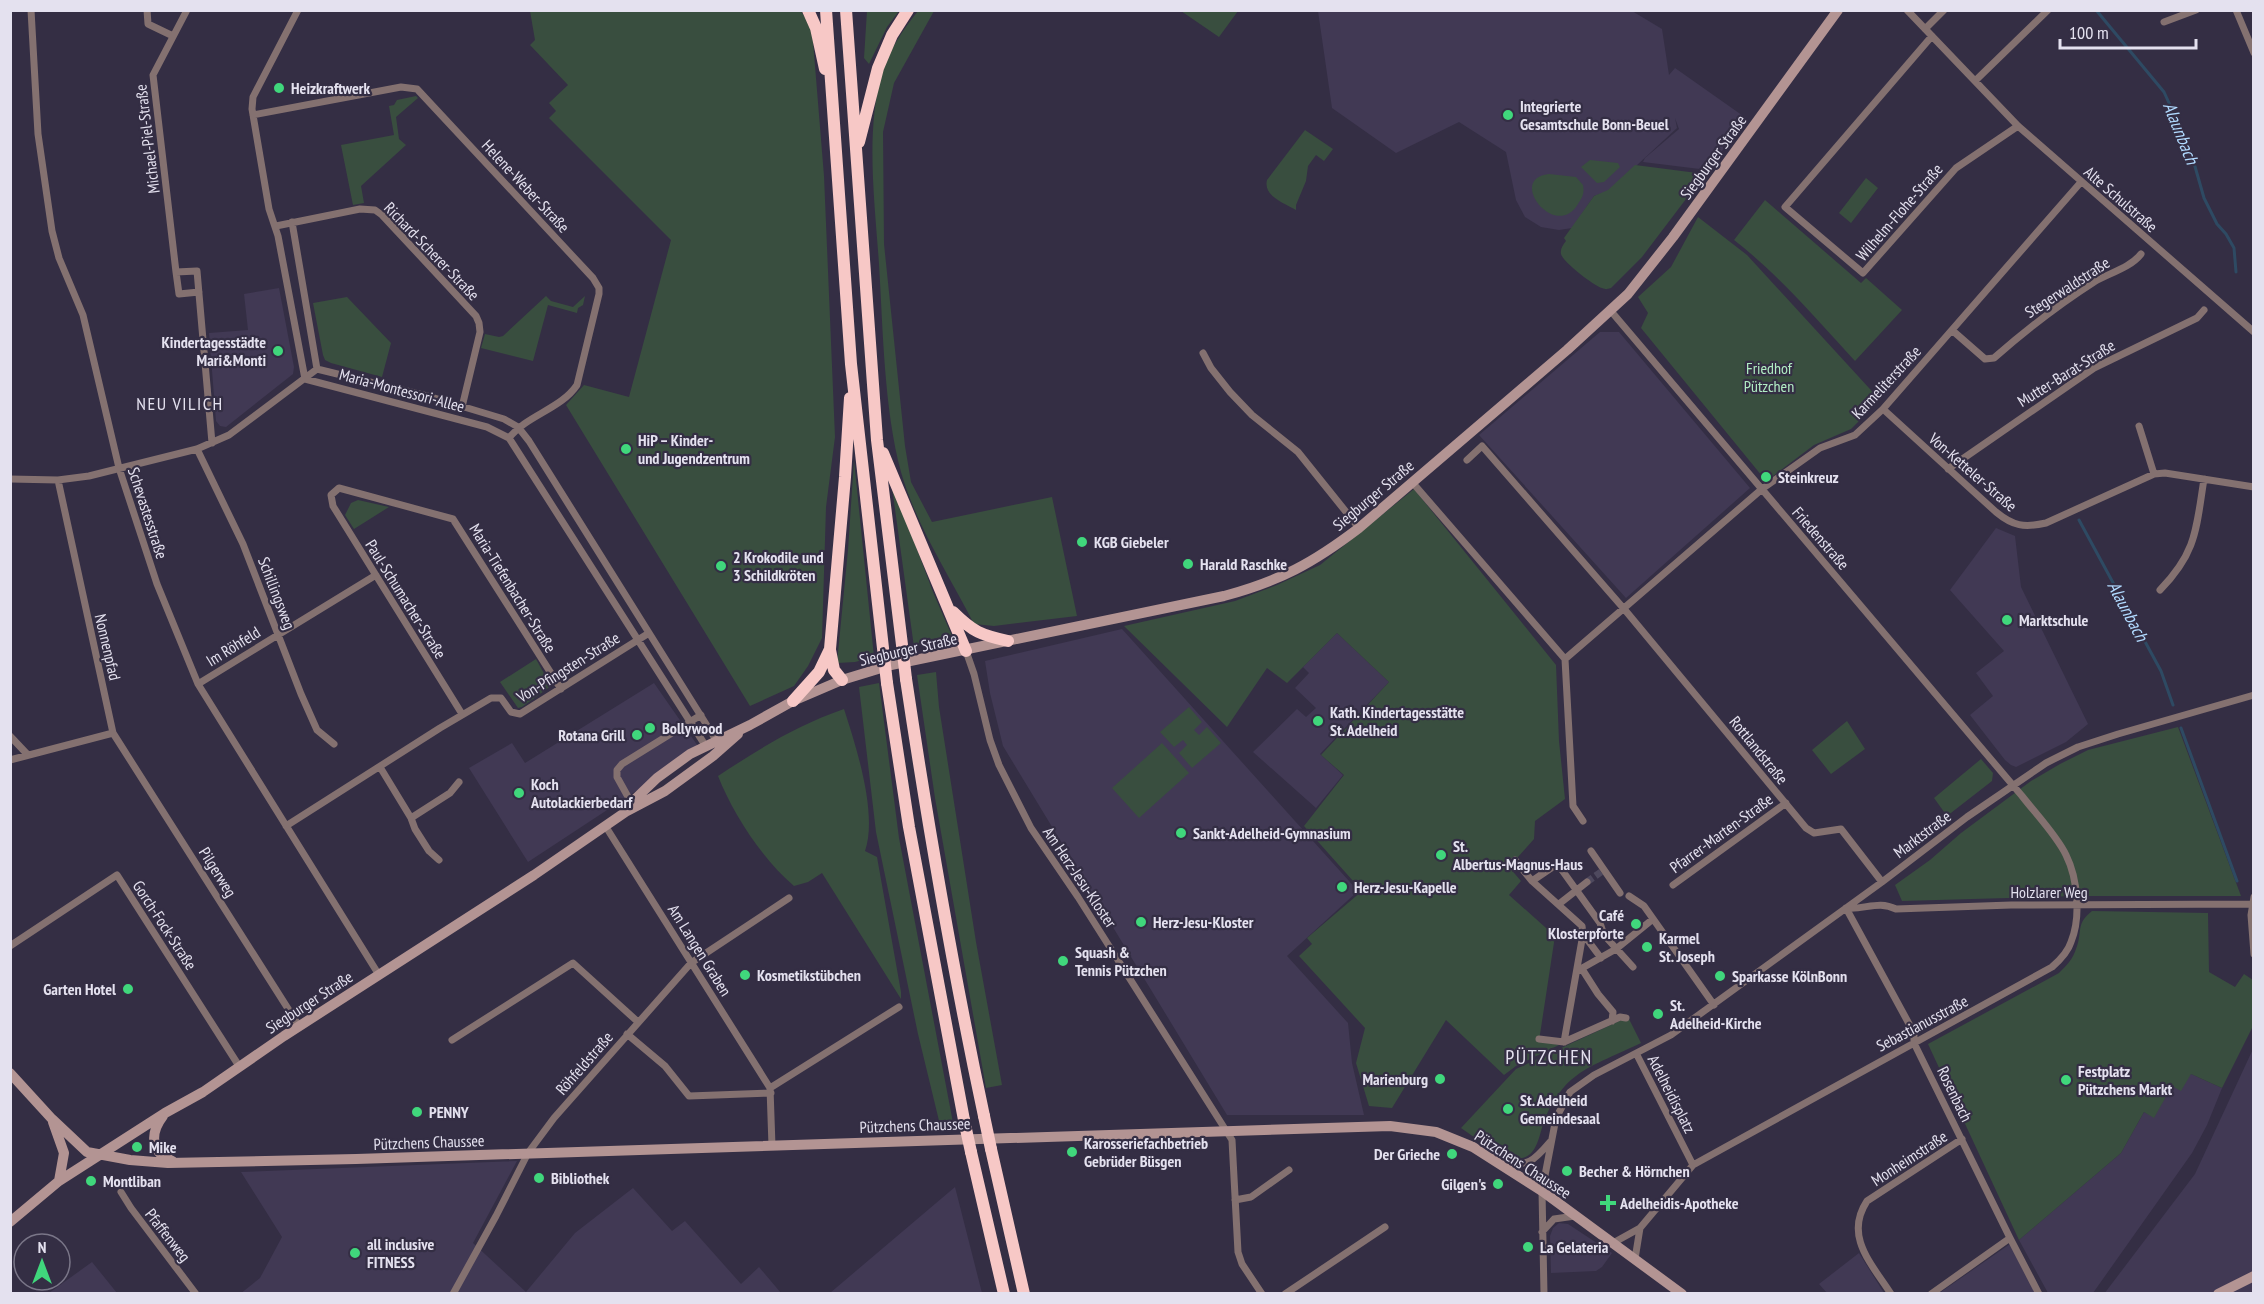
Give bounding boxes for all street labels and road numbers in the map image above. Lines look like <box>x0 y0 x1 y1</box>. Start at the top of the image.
street label: Michael-Piel-Straße <box>130 83 164 195</box>
street label: Siegburger Straße <box>1676 111 1750 203</box>
street label: Helene-Weber-Straße <box>478 135 574 237</box>
street label: Wilhelm-Flohe-Straße <box>1851 159 1947 265</box>
street label: Alte Schulstraße <box>2080 162 2162 236</box>
street label: Richard-Scherer-Straße <box>380 198 484 304</box>
street label: Stegerwaldstraße <box>2021 252 2113 322</box>
street label: Mutter-Barat-Straße <box>2014 335 2118 411</box>
street label: Karmeliterstraße <box>1847 341 1925 423</box>
street label: Maria-Montessori-Allee <box>337 364 467 416</box>
street label: Von-Ketteler-Straße <box>1924 428 2021 516</box>
street label: Siegburger Straße <box>1328 455 1418 535</box>
street label: Schevastesstraße <box>124 465 172 561</box>
street label: Friedenstraße <box>1788 503 1854 573</box>
street label: Maria-Tiefenbacher-Straße <box>465 520 561 656</box>
street label: Paul-Schumacher-Straße <box>361 536 451 662</box>
street label: Schillingsweg <box>254 554 300 632</box>
street label: Nonnenpfad <box>91 612 125 682</box>
street label: Im Röhfeld <box>202 622 264 670</box>
street label: Von-Pfingsten-Straße <box>512 627 623 707</box>
street label: Siegburger Straße <box>857 628 959 670</box>
street label: Rottlandstraße <box>1725 712 1793 788</box>
street label: Pfarrer-Marten-Straße <box>1666 789 1776 877</box>
street label: Marktstraße <box>1889 806 1955 862</box>
street label: Am Herz-Jesu-Kloster <box>1039 823 1121 932</box>
street label: Pilgerweg <box>195 843 241 901</box>
street label: Gorch-Fock-Straße <box>129 877 201 973</box>
street label: Holzlarer Weg <box>2010 882 2088 902</box>
street label: Am Langen Graben <box>664 900 736 1000</box>
street label: Siegburger Straße <box>262 966 356 1038</box>
street label: Sebastianusstraße <box>1873 990 1971 1056</box>
street label: Röhfeldstraße <box>551 1027 617 1099</box>
street label: Adelheidisplatz <box>1644 1052 1700 1137</box>
street label: Rosenbach <box>1933 1063 1977 1125</box>
street label: Pützchens Chaussee <box>859 1113 971 1137</box>
street label: Pützchens Chaussee <box>1471 1125 1575 1203</box>
street label: Monheimstraße <box>1867 1126 1951 1190</box>
street label: Pützchens Chaussee <box>373 1130 485 1154</box>
street label: Pfaffenweg <box>141 1204 195 1266</box>

